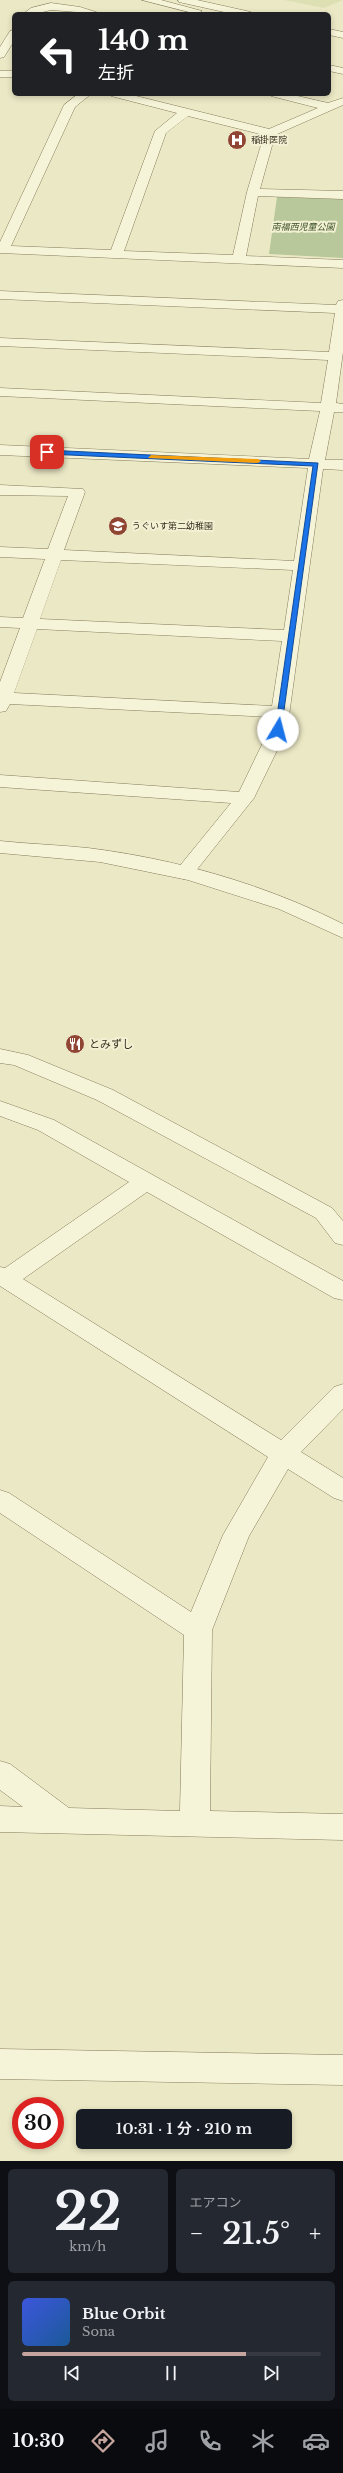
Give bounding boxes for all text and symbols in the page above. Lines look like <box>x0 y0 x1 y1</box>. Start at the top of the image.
text: 140 m <box>98 23 188 58</box>
icon: left <box>32 28 84 80</box>
text: 左折 <box>98 62 134 84</box>
hospital icon: 稲掛医院 <box>226 129 248 151</box>
place label: 稲掛医院 <box>251 134 287 145</box>
park label: 南福西児童公園 <box>271 221 336 232</box>
pin <box>30 435 64 469</box>
icon: arrive <box>36 441 58 463</box>
school or university icon: うぐいす第二幼稚園 <box>107 515 129 537</box>
place label: うぐいす第二幼稚園 <box>132 520 213 531</box>
position arrow <box>257 709 299 751</box>
restaurant icon: とみずし <box>64 1033 86 1055</box>
place label: とみずし <box>89 1037 133 1051</box>
speed limit sign: 30 <box>12 2097 64 2149</box>
text: 10:31 · 1 分 · 210 m <box>116 2119 252 2138</box>
text: 22 <box>54 2180 122 2244</box>
text: エアコン <box>190 2194 242 2211</box>
text: 21.5° <box>222 2215 290 2252</box>
text: − <box>190 2220 203 2247</box>
text: + <box>309 2220 321 2247</box>
text: km/h <box>69 2238 106 2255</box>
text: Blue Orbit <box>82 2304 165 2323</box>
text: Sona <box>82 2323 115 2340</box>
icon: previous <box>61 2362 83 2384</box>
icon: pause <box>160 2362 182 2384</box>
icon: next <box>260 2362 282 2384</box>
icon: directions <box>89 2427 117 2455</box>
icon: music <box>143 2427 171 2455</box>
icon: phone <box>196 2427 224 2455</box>
icon: climate <box>249 2427 277 2455</box>
icon: car <box>302 2427 330 2455</box>
text: 10:30 <box>13 2430 64 2452</box>

